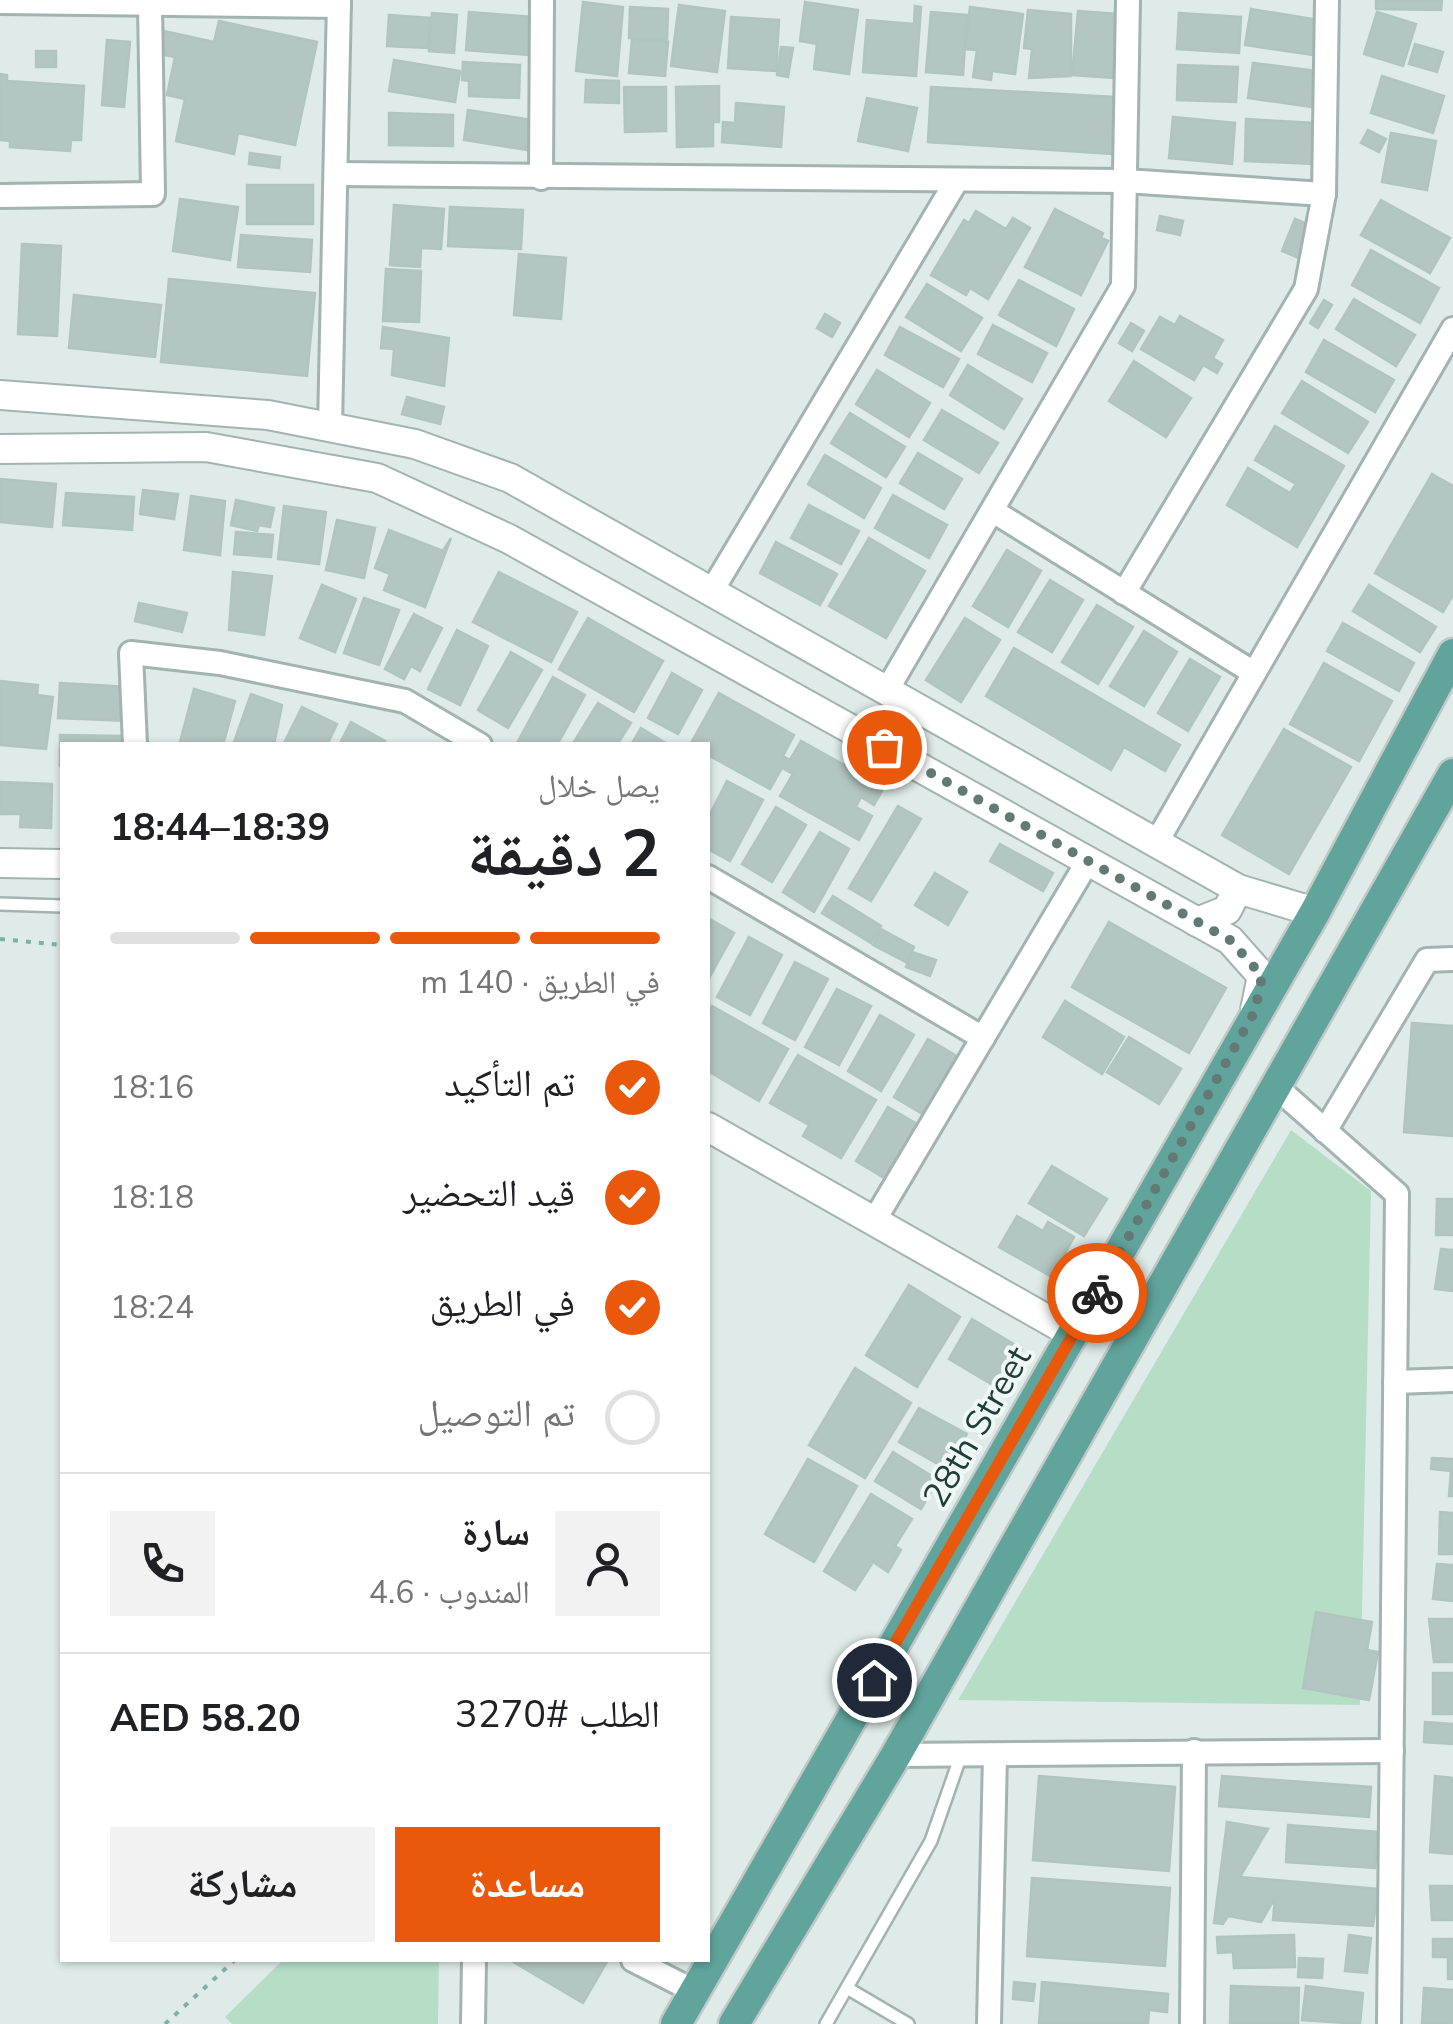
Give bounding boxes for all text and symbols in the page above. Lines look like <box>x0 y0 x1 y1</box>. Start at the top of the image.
pin <box>842 705 927 790</box>
icon: bag <box>857 720 912 775</box>
text: يصل خلال <box>538 765 660 808</box>
text: 18:39–18:44 <box>110 802 330 853</box>
text: 2 دقيقة <box>467 810 660 899</box>
text: في الطريق · 140 m <box>420 961 660 1004</box>
text: تم التأكيد <box>444 1058 575 1109</box>
icon: check <box>605 1060 660 1115</box>
text: 18:16 <box>110 1066 194 1109</box>
text: قيد التحضير <box>403 1168 575 1219</box>
icon: check <box>605 1170 660 1225</box>
text: 18:18 <box>110 1176 194 1219</box>
courier <box>1047 1243 1147 1343</box>
icon: bike <box>1070 1266 1125 1321</box>
text: في الطريق <box>429 1278 575 1329</box>
icon: check <box>605 1280 660 1335</box>
text: 18:24 <box>110 1286 194 1329</box>
street label: 28th Street <box>912 1337 1042 1516</box>
text: تم التوصيل <box>418 1388 575 1439</box>
text: سارة <box>462 1507 530 1558</box>
button: phone <box>110 1511 215 1616</box>
button: person <box>555 1511 660 1616</box>
text: المندوب · 4.6 <box>369 1571 530 1614</box>
pin <box>832 1638 917 1723</box>
icon: home <box>847 1653 902 1708</box>
text: الطلب #3270 <box>455 1689 660 1740</box>
text: AED 58.20 <box>110 1693 301 1744</box>
button: مشاركة <box>110 1827 375 1942</box>
button: مساعدة <box>395 1827 660 1942</box>

